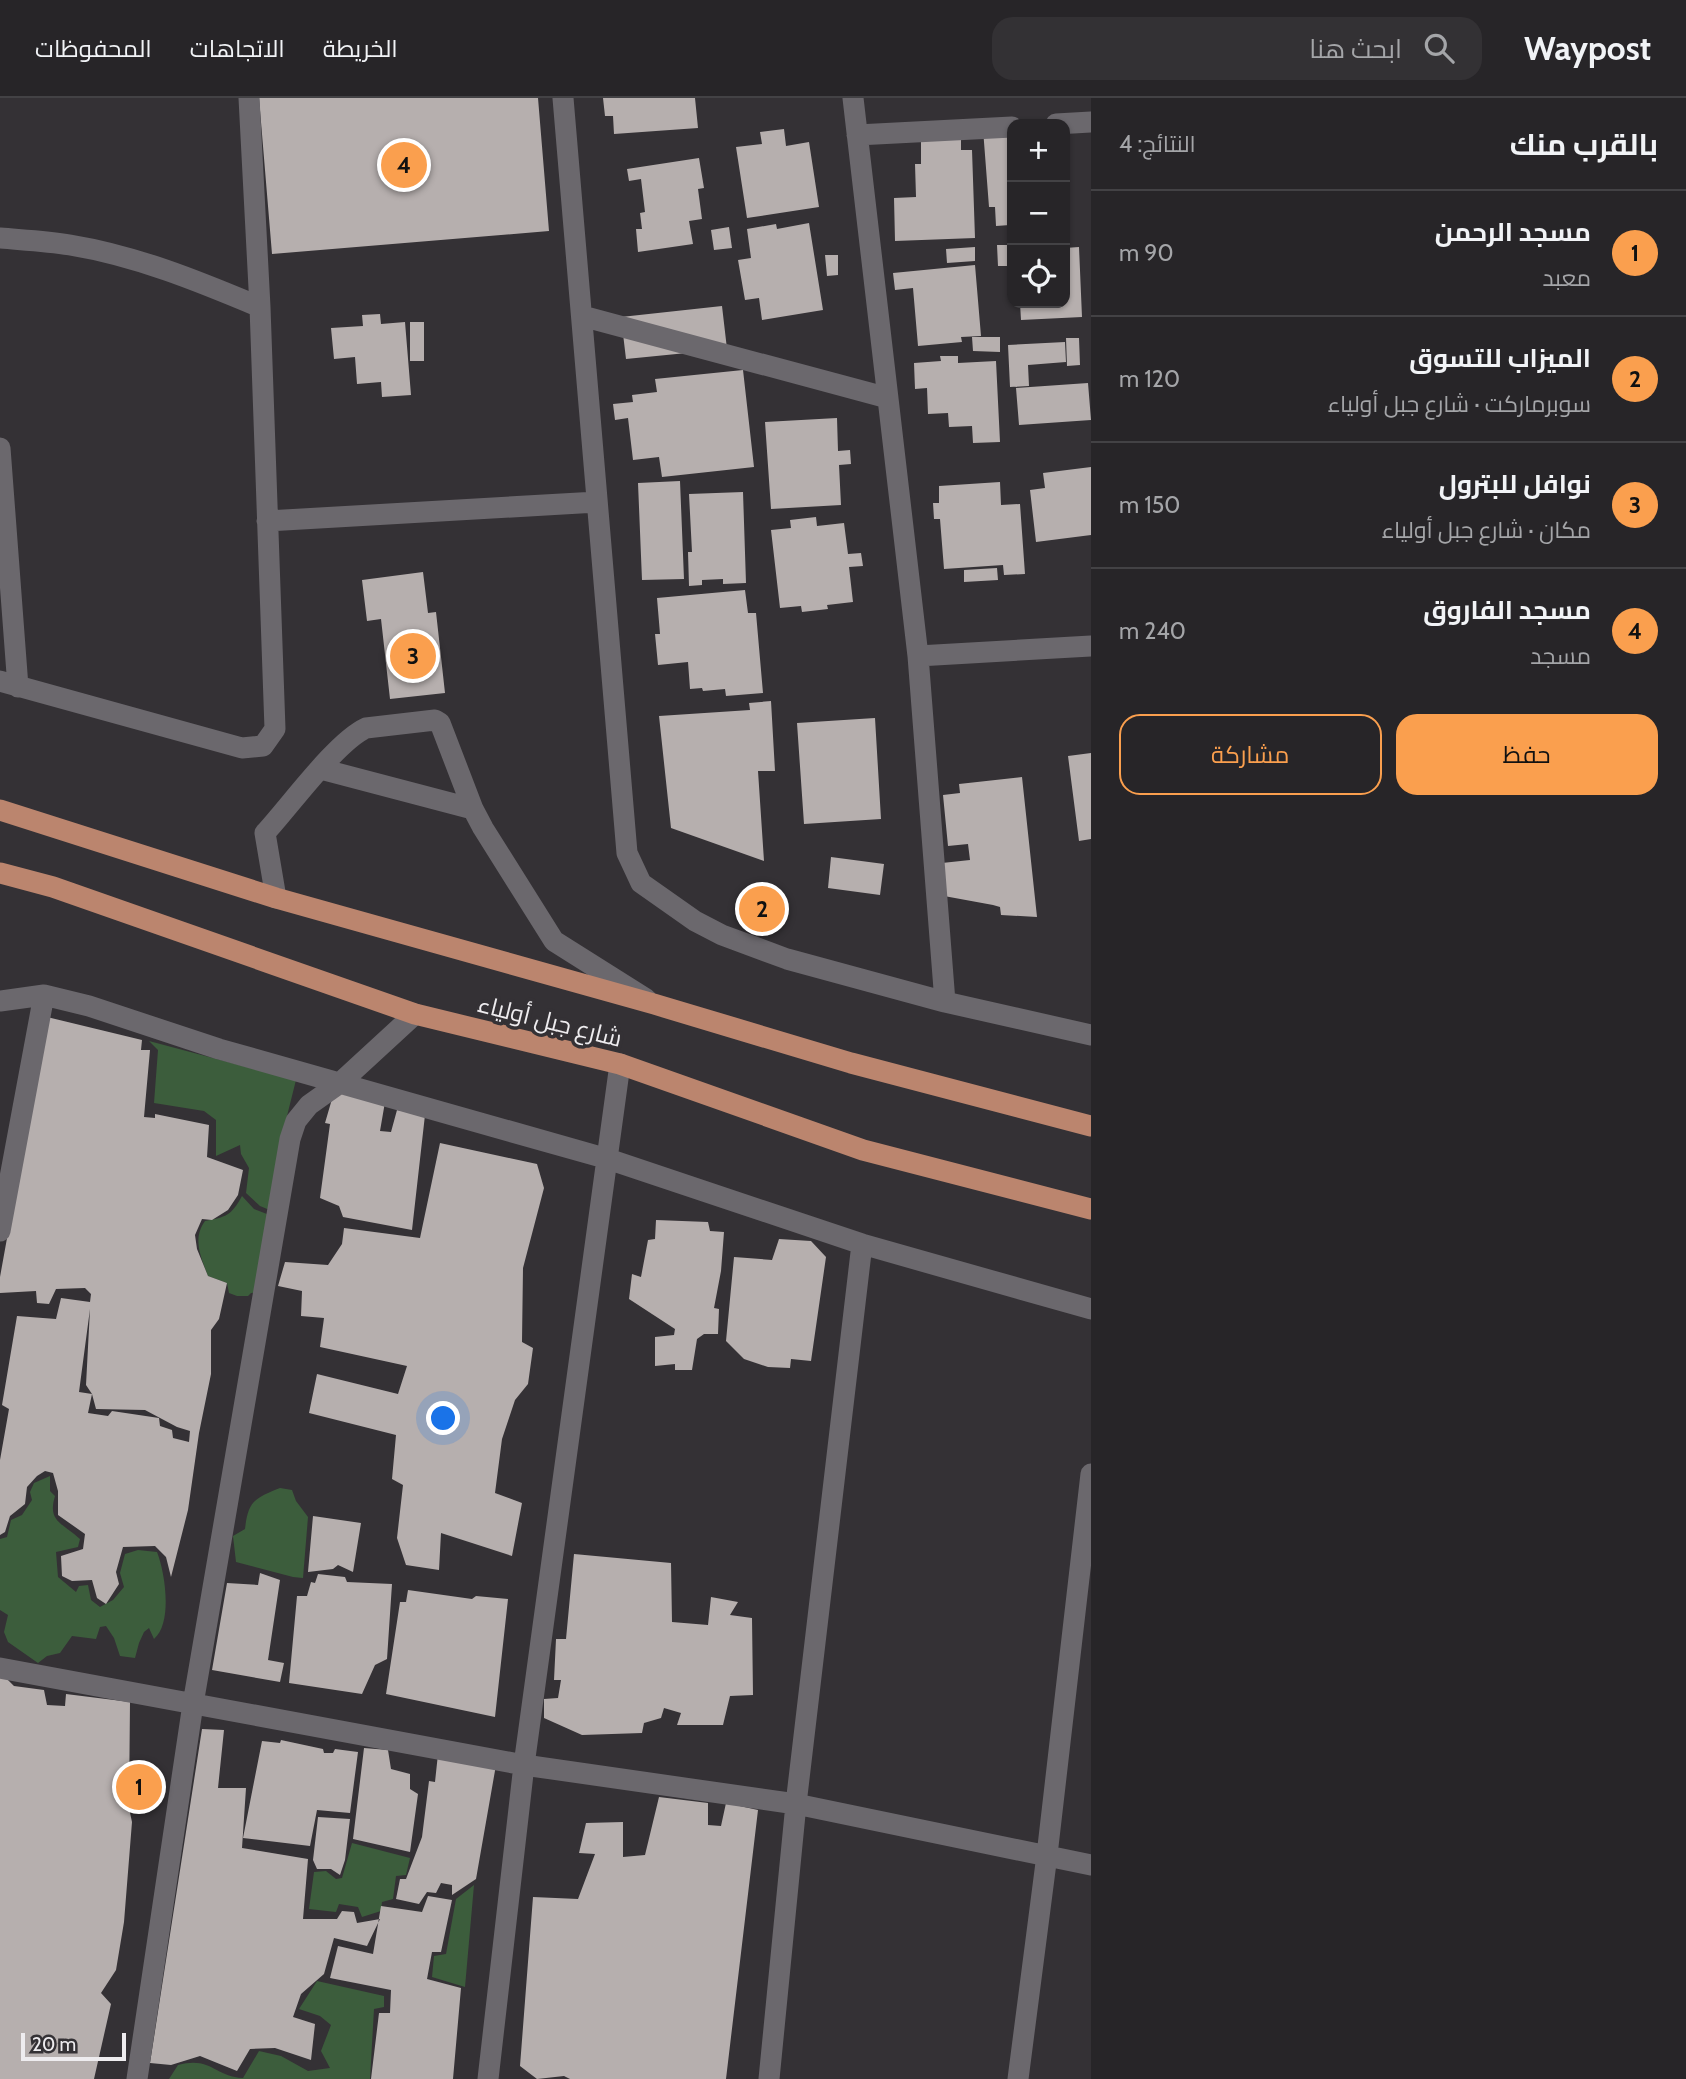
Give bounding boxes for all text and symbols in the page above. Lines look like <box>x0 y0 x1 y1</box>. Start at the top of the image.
search box <box>992 17 1482 80</box>
text: Waypost <box>1524 28 1651 68</box>
icon: search <box>1420 29 1458 67</box>
text: ابحث هنا <box>1309 33 1402 65</box>
text: المحفوظات <box>35 34 152 63</box>
text: الاتجاهات <box>190 34 285 63</box>
text: الخريطة <box>323 34 398 63</box>
map controls <box>1007 119 1070 308</box>
button: + <box>1007 119 1070 182</box>
text: بالقرب منك <box>1510 126 1658 163</box>
text: النتائج: 4 <box>1119 130 1196 158</box>
pin: 4 <box>381 139 427 191</box>
button: − <box>1007 182 1070 245</box>
text: مسجد الرحمن <box>1435 216 1591 248</box>
text: 90 m <box>1119 239 1173 267</box>
text: 1 <box>1631 239 1639 267</box>
button: locate <box>1007 245 1070 308</box>
text: معبد <box>1543 264 1591 292</box>
text: الميزاب للتسوق <box>1409 342 1591 374</box>
text: 120 m <box>1119 365 1180 393</box>
text: 2 <box>1629 365 1641 393</box>
text: سوبرماركت · شارع جبل أولياء <box>1327 390 1591 418</box>
text: نوافل للبترول <box>1439 468 1591 500</box>
text: 150 m <box>1119 491 1180 519</box>
text: 3 <box>1629 491 1641 519</box>
text: مكان · شارع جبل أولياء <box>1382 516 1591 544</box>
text: مسجد الفاروق <box>1423 594 1591 626</box>
text: 240 m <box>1119 617 1186 645</box>
text: 4 <box>1628 617 1642 645</box>
pin: 3 <box>390 630 436 682</box>
text: مسجد <box>1530 642 1591 670</box>
button: مشاركة <box>1119 714 1382 795</box>
button: حفظ <box>1396 714 1658 795</box>
pin: 2 <box>739 883 785 935</box>
street label: شارع جبل أولياء <box>474 988 625 1055</box>
your location <box>426 1401 460 1435</box>
pin: 1 <box>116 1761 162 1813</box>
scale bar <box>21 2030 126 2062</box>
text: 20 m <box>32 2033 76 2056</box>

